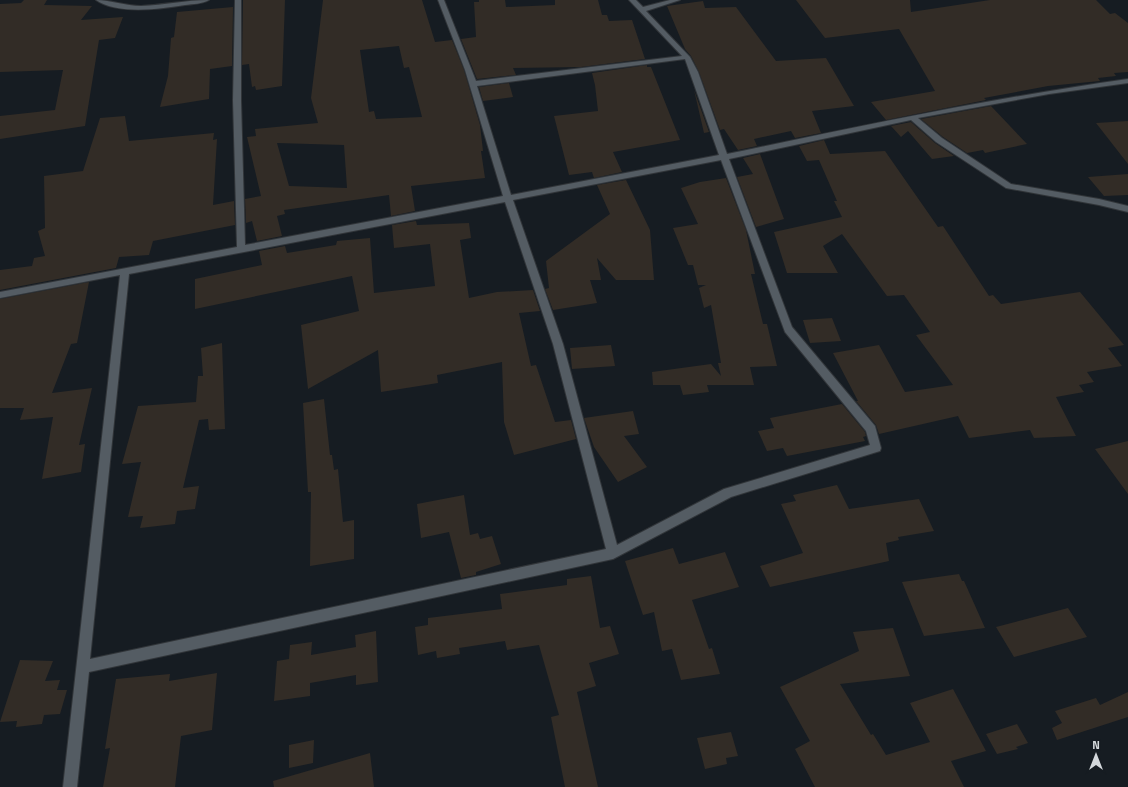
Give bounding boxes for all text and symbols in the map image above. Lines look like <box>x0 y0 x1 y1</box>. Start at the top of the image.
north arrow <box>1076 735 1116 775</box>
text: N <box>1092 737 1100 753</box>

